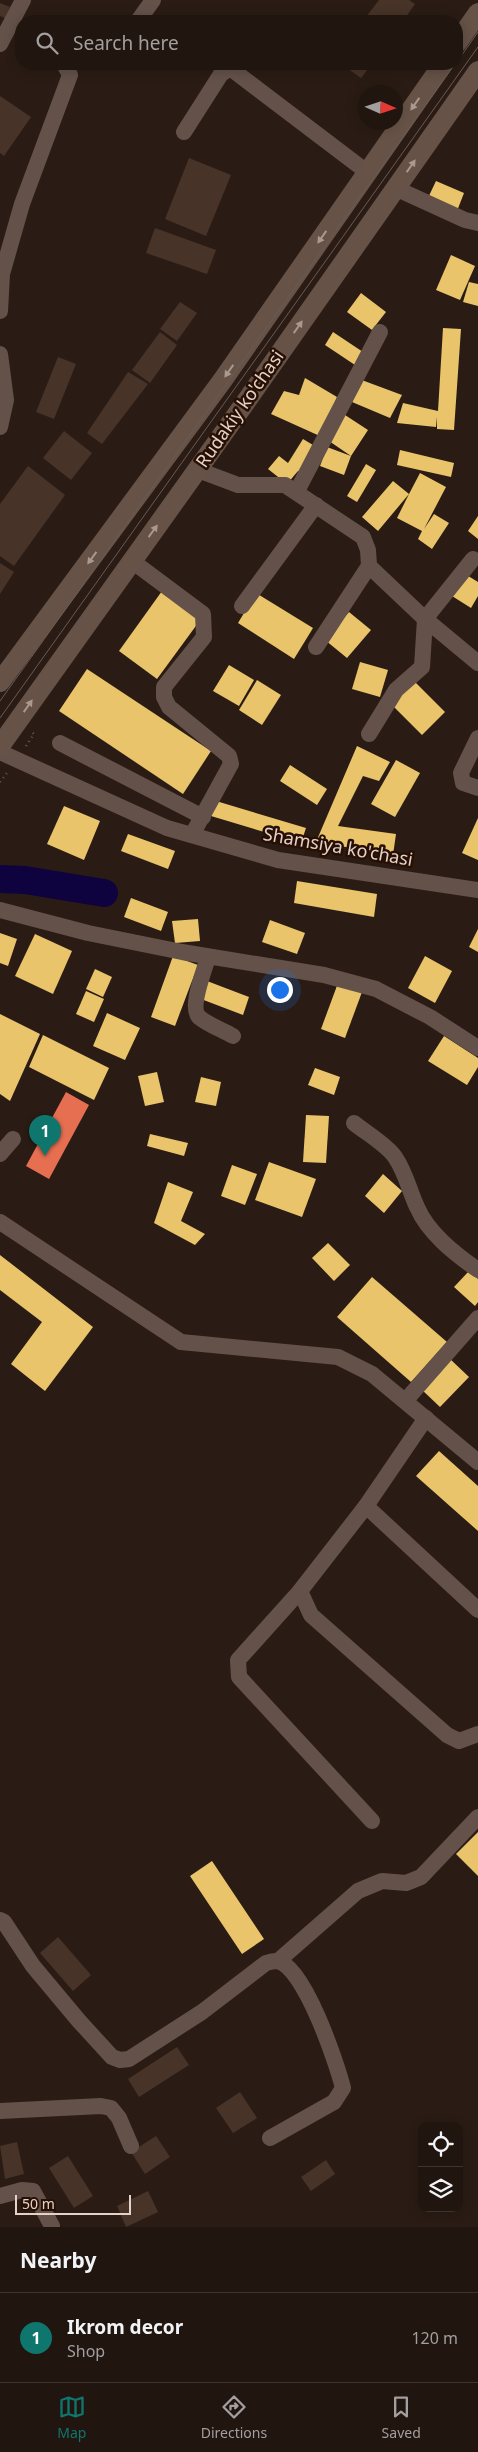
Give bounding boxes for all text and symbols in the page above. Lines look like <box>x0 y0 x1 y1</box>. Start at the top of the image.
search box <box>15 15 463 70</box>
icon: search <box>33 29 61 57</box>
text: Search here <box>73 30 179 56</box>
north arrow <box>358 85 403 130</box>
one-way arrow <box>410 97 420 111</box>
one-way arrow <box>406 159 416 173</box>
one-way arrow <box>317 230 327 244</box>
one-way arrow <box>293 321 303 334</box>
street label: Rudakiy ko'chasi <box>190 345 289 472</box>
one-way arrow <box>224 364 234 378</box>
one-way arrow <box>148 524 158 538</box>
one-way arrow <box>86 551 97 564</box>
one-way arrow <box>23 699 33 713</box>
street label: Shamsiya ko'chasi <box>261 821 415 871</box>
your location <box>267 977 293 1003</box>
pin: 1 <box>29 1115 61 1156</box>
map controls <box>418 2122 463 2212</box>
button: locate <box>418 2122 463 2167</box>
button: layers <box>418 2167 463 2212</box>
scale bar <box>15 2192 131 2215</box>
text: 50 m <box>22 2194 55 2213</box>
text: Nearby <box>20 2246 96 2274</box>
text: Ikrom decor <box>67 2314 183 2340</box>
text: 1 <box>31 2327 41 2349</box>
text: 120 m <box>411 2327 458 2349</box>
text: Shop <box>67 2340 105 2362</box>
tab: Map <box>57 2393 86 2442</box>
tab: Directions <box>201 2393 267 2442</box>
tab: Saved <box>382 2393 421 2442</box>

